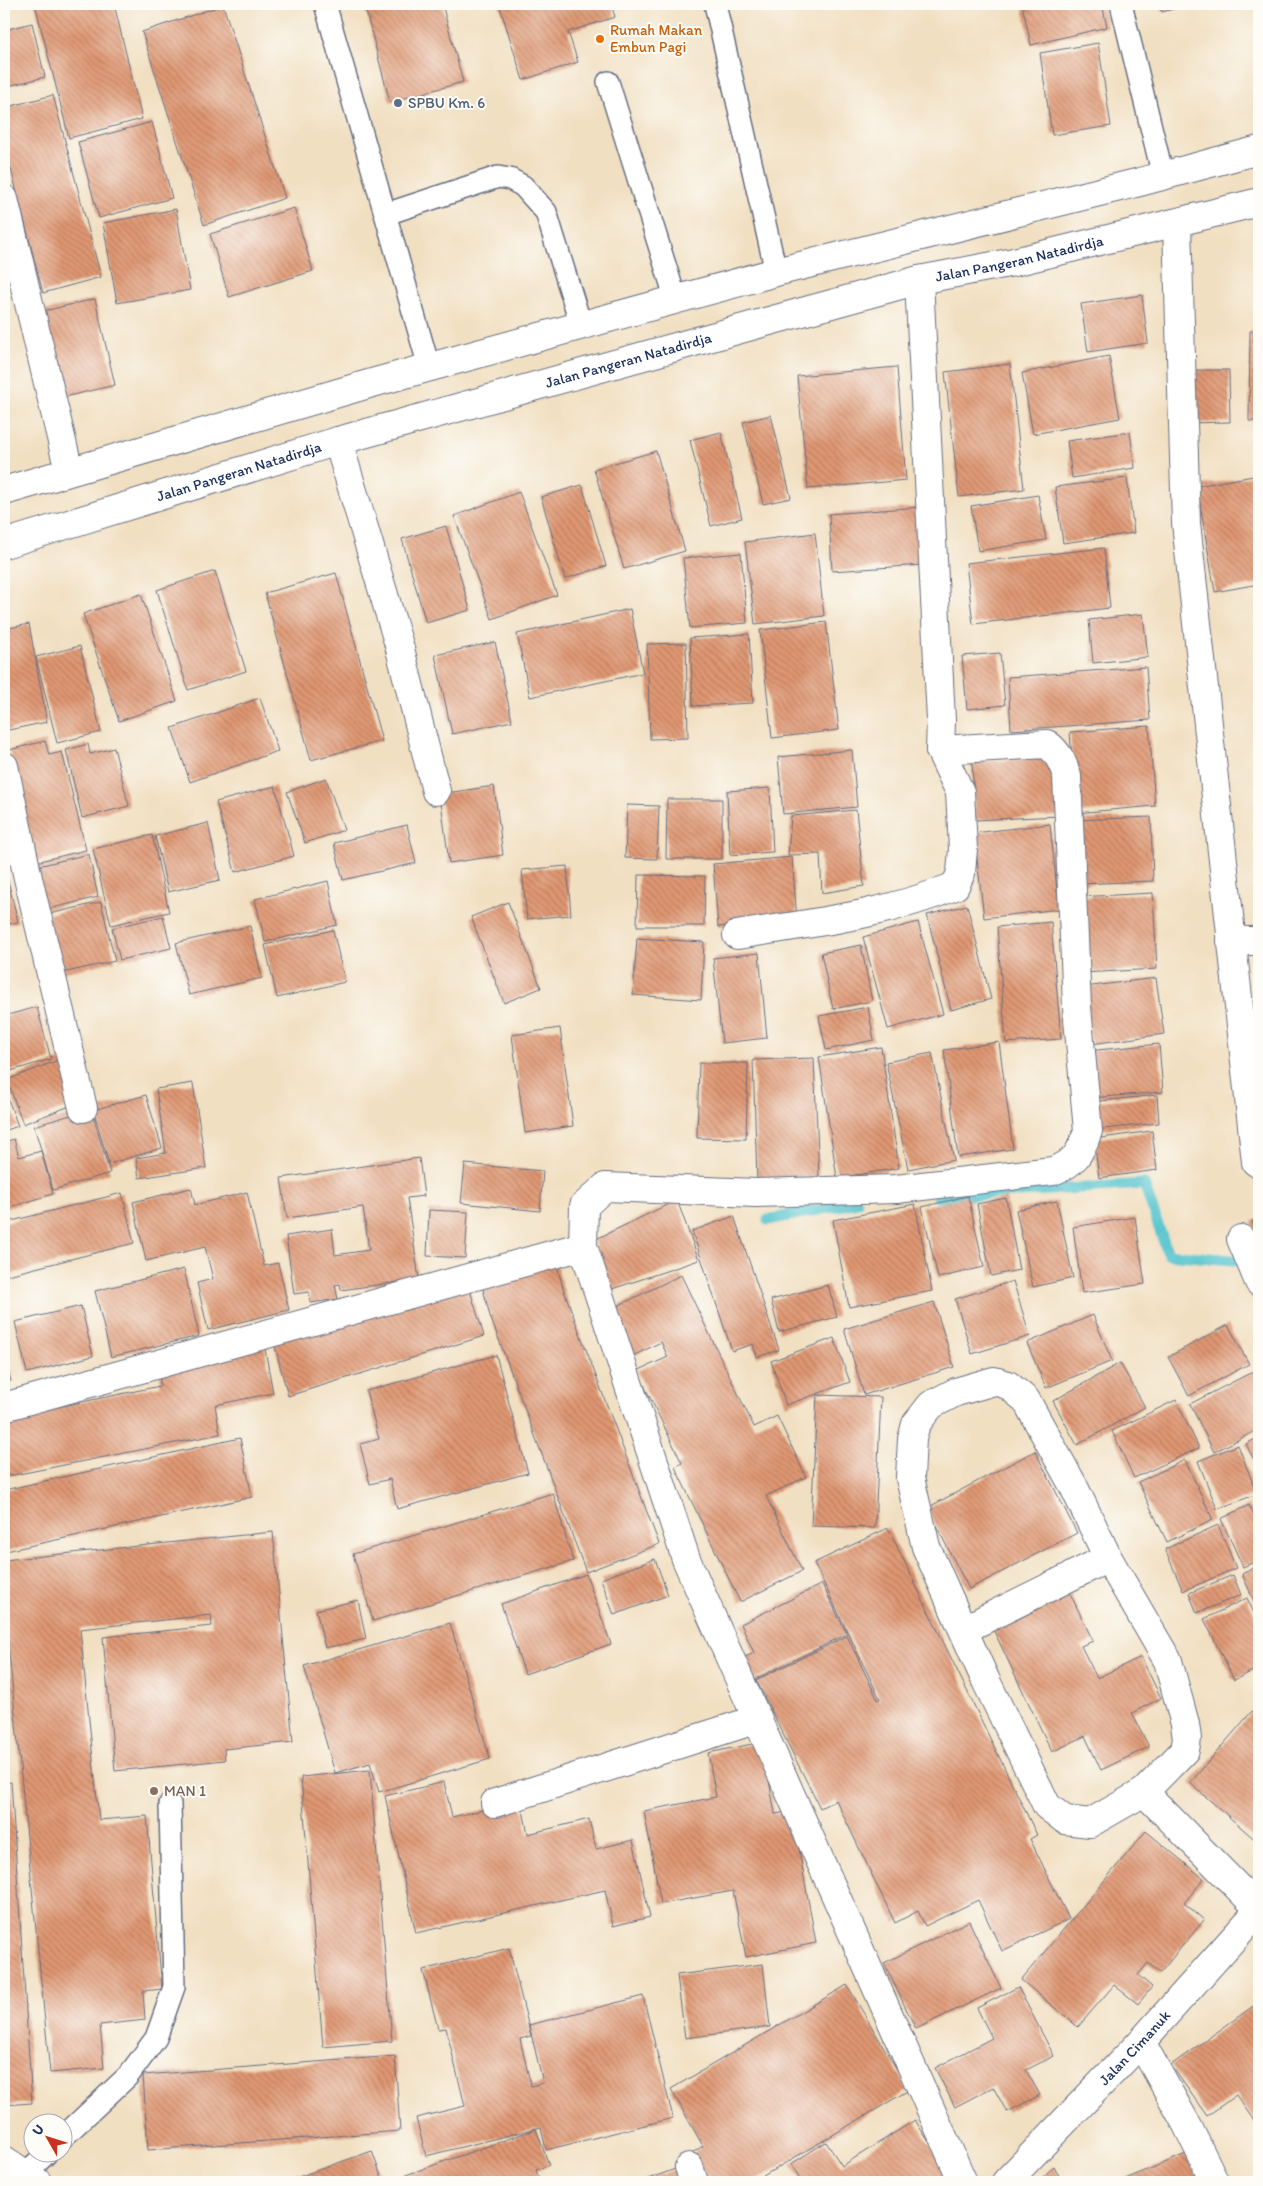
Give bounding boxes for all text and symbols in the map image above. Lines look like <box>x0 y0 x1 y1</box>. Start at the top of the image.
place label: Rumah Makan Embun Pagi <box>610 21 703 56</box>
marker: Rumah Makan Embun Pagi <box>594 33 606 45</box>
place label: SPBU Km. 6 <box>408 94 485 112</box>
marker: SPBU Km. 6 <box>392 97 404 109</box>
street label: Jalan Pangeran Natadirdja <box>934 231 1105 286</box>
street label: Jalan Pangeran Natadirdja <box>543 328 714 392</box>
street label: Jalan Pangeran Natadirdja <box>154 438 324 505</box>
place label: MAN 1 <box>164 1782 206 1800</box>
marker: MAN 1 <box>148 1785 160 1797</box>
street label: Jalan Cimanuk <box>1095 2006 1174 2089</box>
north arrow <box>22 2114 72 2164</box>
text: U <box>29 2121 48 2139</box>

